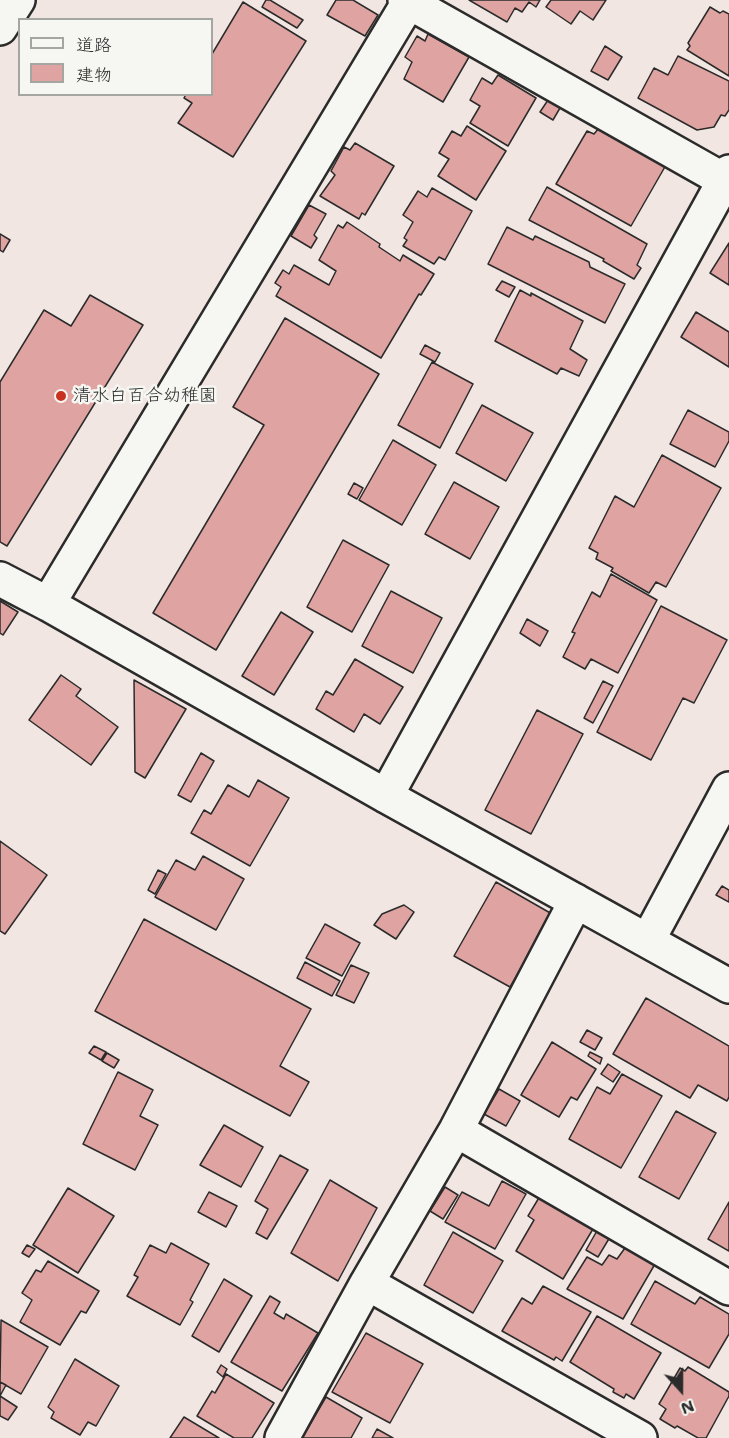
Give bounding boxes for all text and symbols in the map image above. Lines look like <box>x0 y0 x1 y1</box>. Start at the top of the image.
legend <box>18 18 213 96</box>
text: 道路 <box>76 33 112 57</box>
text: 建物 <box>76 63 112 87</box>
place label: 清水白百合幼稚園 <box>73 385 217 407</box>
marker: 清水白百合幼稚園 <box>54 389 68 403</box>
north arrow <box>651 1360 711 1420</box>
text: N <box>678 1395 697 1419</box>

